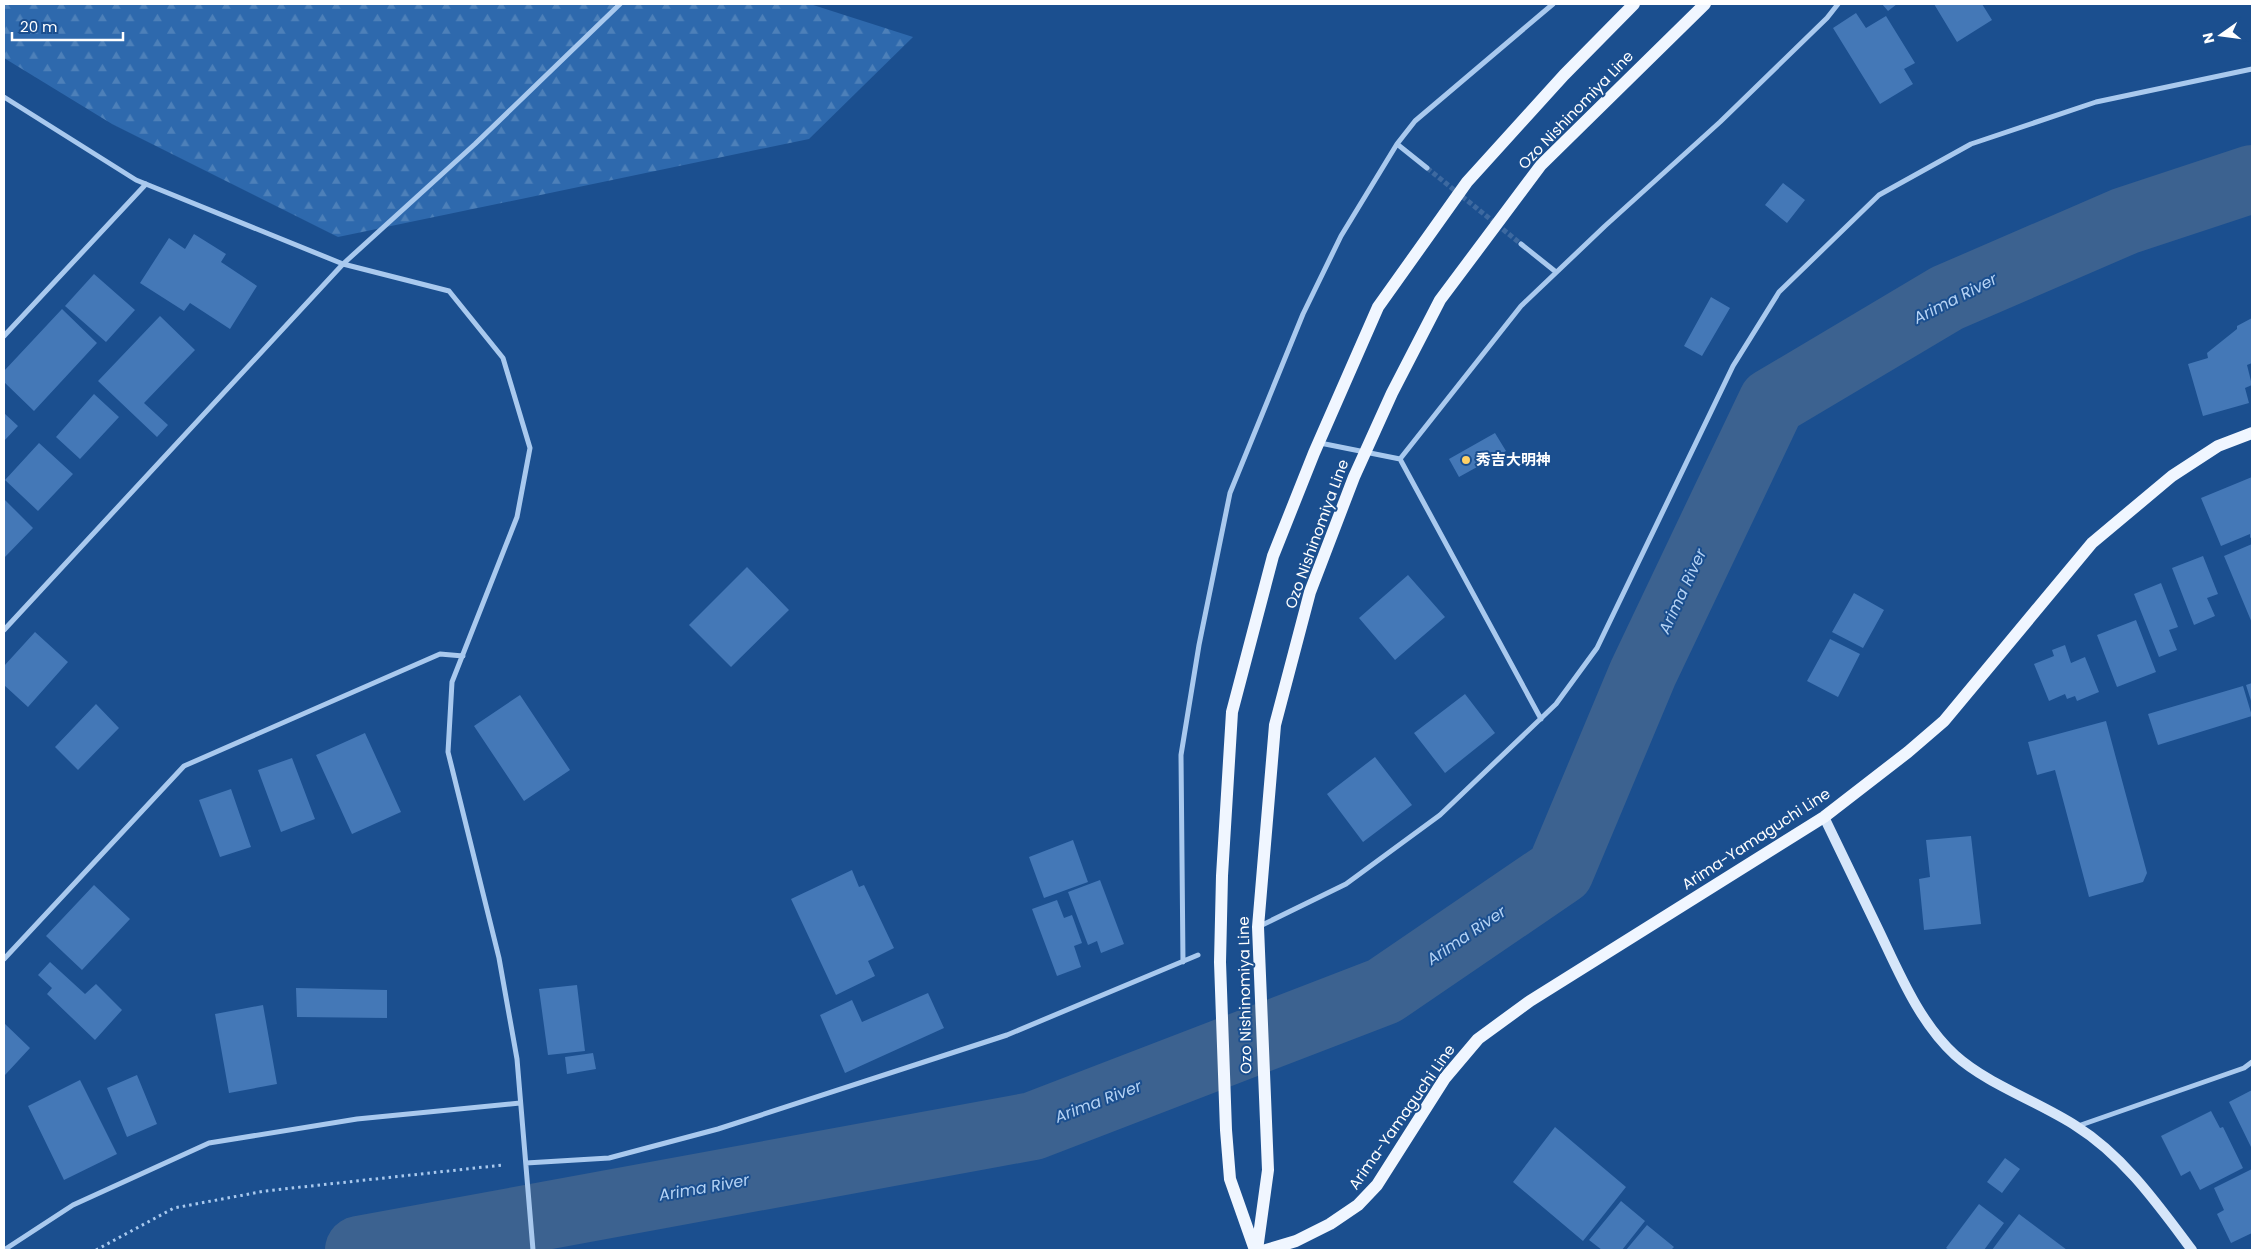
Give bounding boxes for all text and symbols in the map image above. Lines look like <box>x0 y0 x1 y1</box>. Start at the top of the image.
scale bar <box>12 10 124 42</box>
north arrow <box>2196 10 2246 60</box>
text: 20 m <box>20 16 58 37</box>
text: N <box>2197 31 2219 46</box>
street label: Ozo Nishinomiya Line <box>1513 46 1638 174</box>
water label: Arima River <box>1908 267 2002 330</box>
place label: 秀吉大明神 <box>1476 449 1551 470</box>
marker: 秀吉大明神 <box>1460 454 1472 466</box>
street label: Ozo Nishinomiya Line <box>1280 456 1353 611</box>
water label: Arima River <box>1652 544 1713 638</box>
street label: Arima-Yamaguchi Line <box>1677 783 1834 894</box>
water label: Arima River <box>1421 900 1511 971</box>
street label: Ozo Nishinomiya Line <box>1233 916 1256 1074</box>
street label: Arima-Yamaguchi Line <box>1343 1040 1460 1194</box>
water label: Arima River <box>1051 1074 1146 1129</box>
water label: Arima River <box>656 1168 752 1207</box>

